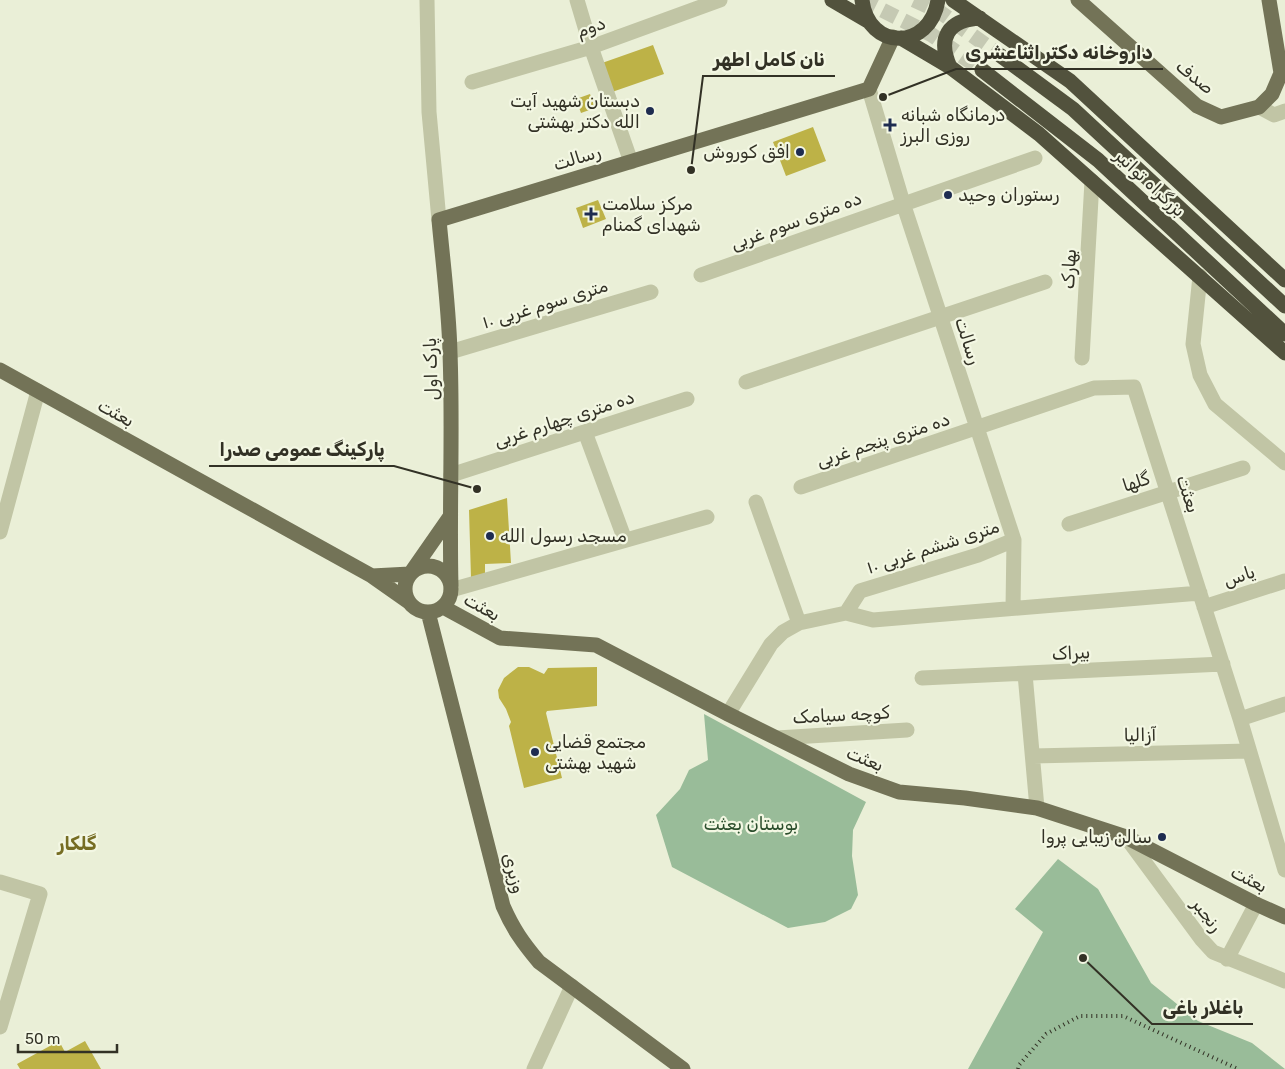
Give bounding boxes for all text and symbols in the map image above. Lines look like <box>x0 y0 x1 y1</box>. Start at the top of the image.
street label: دوم <box>574 12 608 42</box>
callout: داروخانه دکتر اثناعشری <box>956 35 1163 69</box>
text: داروخانه دکتر اثناعشری <box>965 41 1153 64</box>
callout: نان کامل اطهر <box>703 42 835 76</box>
text: نان کامل اطهر <box>712 48 825 71</box>
street label: صدف <box>1171 55 1219 99</box>
place label: دبستان شهید آیت الله دکتر بهشتی <box>510 90 640 133</box>
place label: درمانگاه شبانه روزی البرز <box>900 104 1005 147</box>
marker: دبستان شهید آیت الله دکتر بهشتی <box>644 105 656 117</box>
marker: درمانگاه شبانه روزی البرز <box>883 118 897 132</box>
street label: رسالت <box>551 140 604 176</box>
place label: افق کوروش <box>703 141 790 163</box>
street label: بزرگراه توانیر <box>1109 144 1190 221</box>
marker: افق کوروش <box>794 146 806 158</box>
place label: رستوران وحید <box>958 184 1059 206</box>
street label: ده متری سوم غربی <box>727 187 865 255</box>
marker: رستوران وحید <box>942 189 954 201</box>
place label: مرکز سلامت شهدای گمنام <box>602 193 701 236</box>
marker: مرکز سلامت شهدای گمنام <box>584 207 598 221</box>
street label: بهارک <box>1057 248 1081 290</box>
street label: ۱۰ متری سوم غربی <box>479 274 611 334</box>
street label: رسالت <box>950 315 986 368</box>
street label: پارک اول <box>419 337 444 401</box>
street label: ده متری چهارم غربی <box>491 386 637 452</box>
street label: بعثت <box>94 394 138 432</box>
street label: ده متری پنجم غربی <box>813 408 953 473</box>
callout: پارکینگ عمومی صدرا <box>209 432 394 466</box>
text: پارکینگ عمومی صدرا <box>219 438 385 463</box>
street label: گلها <box>1119 467 1153 497</box>
street label: بعثت <box>1172 472 1204 516</box>
street label: ۱۰ متری ششم غربی <box>864 515 1002 580</box>
place label: مسجد رسول الله <box>500 525 627 547</box>
marker: مسجد رسول الله <box>484 530 496 542</box>
street label: یاس <box>1220 561 1258 591</box>
street label: بعثت <box>460 588 504 626</box>
street label: بیراک <box>1051 641 1091 665</box>
street label: کوچه سیامک <box>792 701 890 729</box>
street label: آزالیا <box>1123 724 1157 746</box>
place label: مجتمع قضایی شهید بهشتی <box>545 731 646 774</box>
street label: بعثت <box>843 742 887 776</box>
marker: مجتمع قضایی شهید بهشتی <box>529 746 541 758</box>
park label: بوستان بعثت <box>704 813 798 835</box>
place label: سالن زيبايى پروا <box>1041 826 1152 849</box>
marker: سالن زيبايى پروا <box>1156 831 1168 843</box>
district label: گلکار <box>56 832 97 855</box>
street label: وزیری <box>498 850 530 896</box>
street label: بعثت <box>1227 860 1271 898</box>
street label: رنجبر <box>1186 893 1227 936</box>
callout: باغلار باغی <box>1152 990 1253 1024</box>
text: باغلار باغی <box>1163 996 1243 1019</box>
scale bar <box>18 1022 116 1054</box>
text: 50 m <box>25 1030 60 1048</box>

